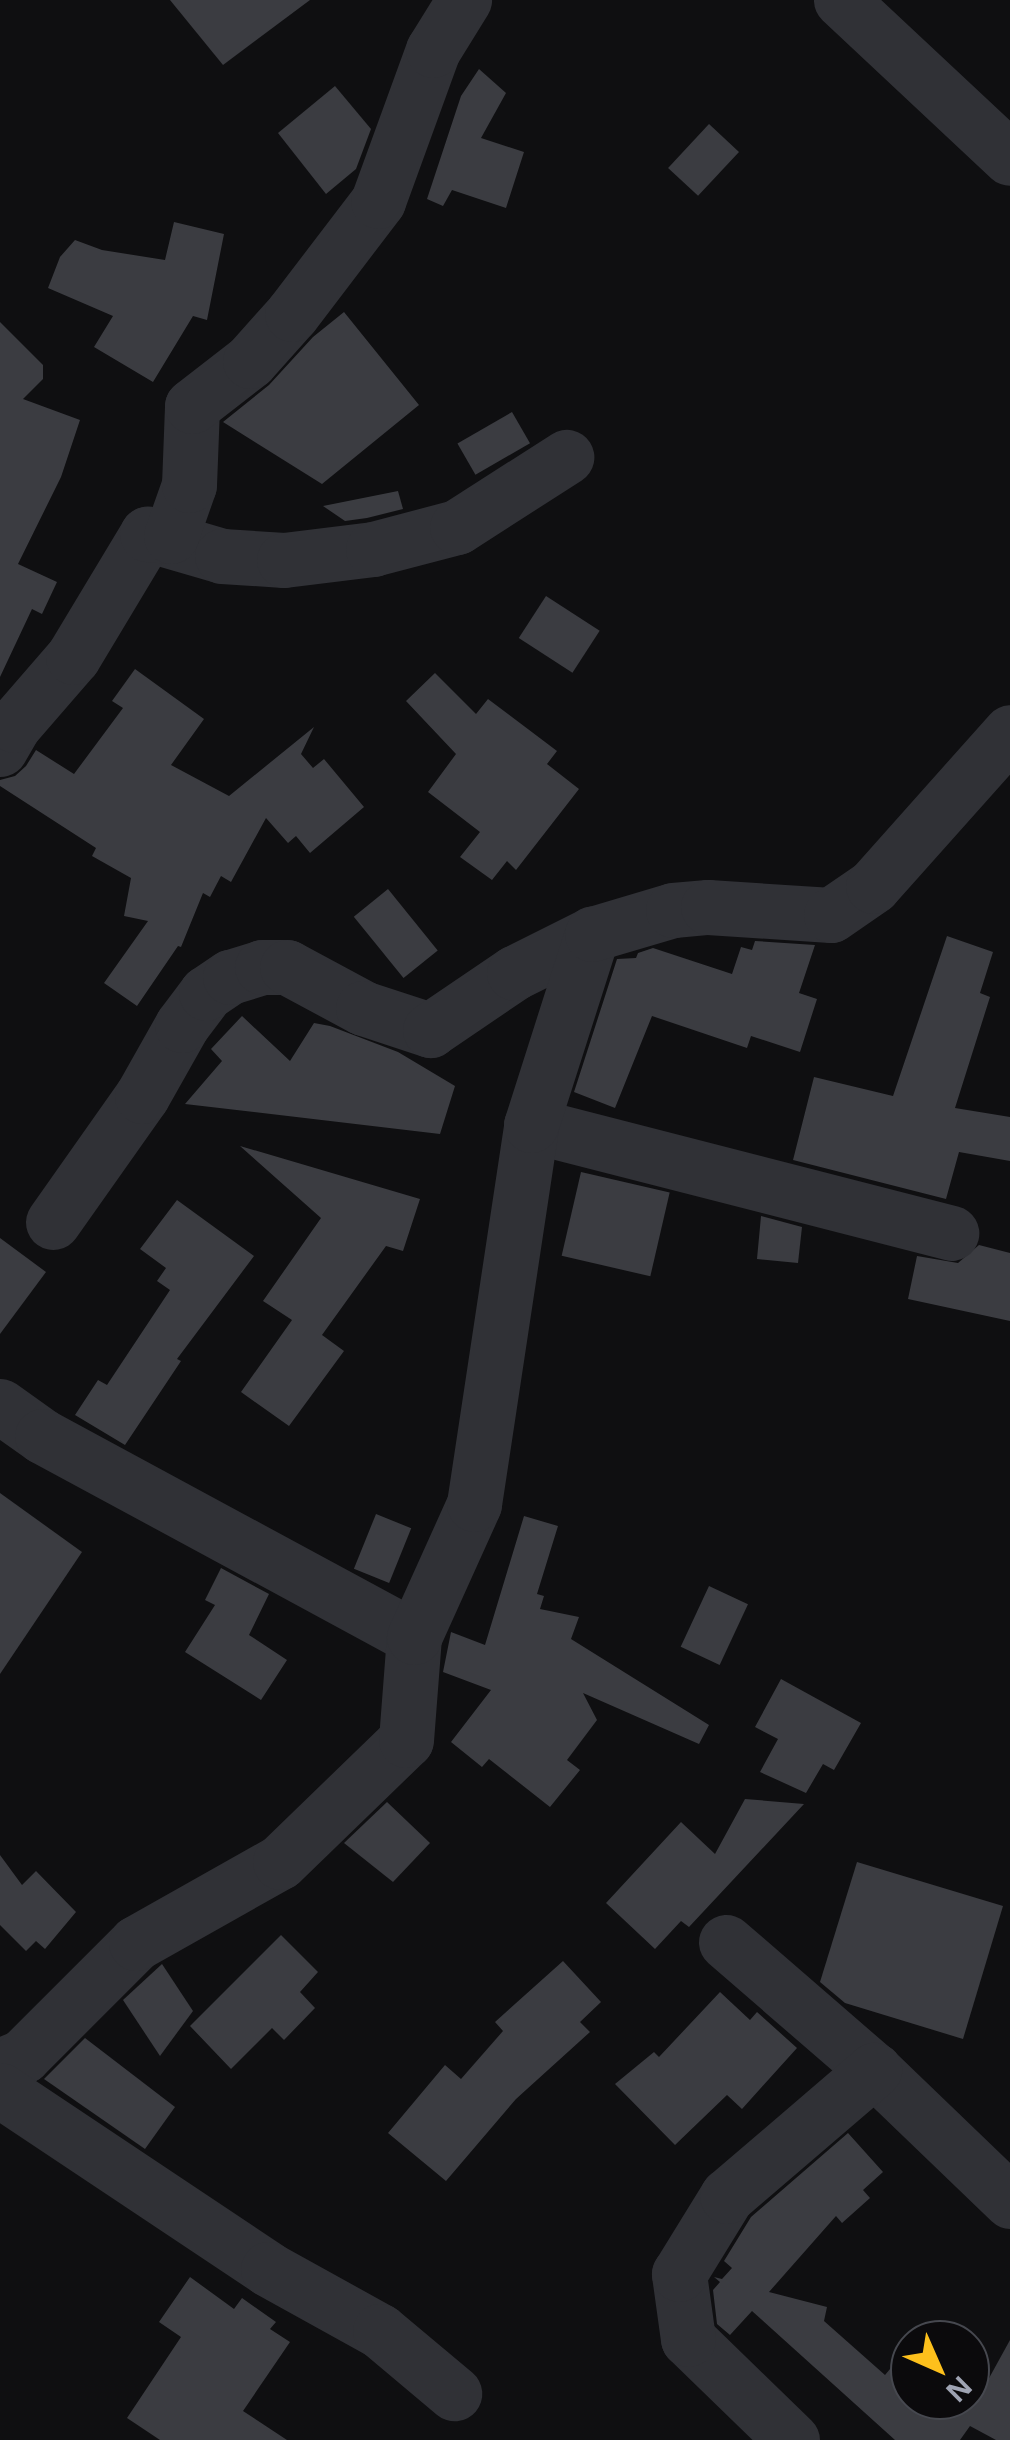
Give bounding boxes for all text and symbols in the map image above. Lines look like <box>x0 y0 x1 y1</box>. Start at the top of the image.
north arrow <box>890 2320 990 2420</box>
text: N <box>938 2368 981 2411</box>

